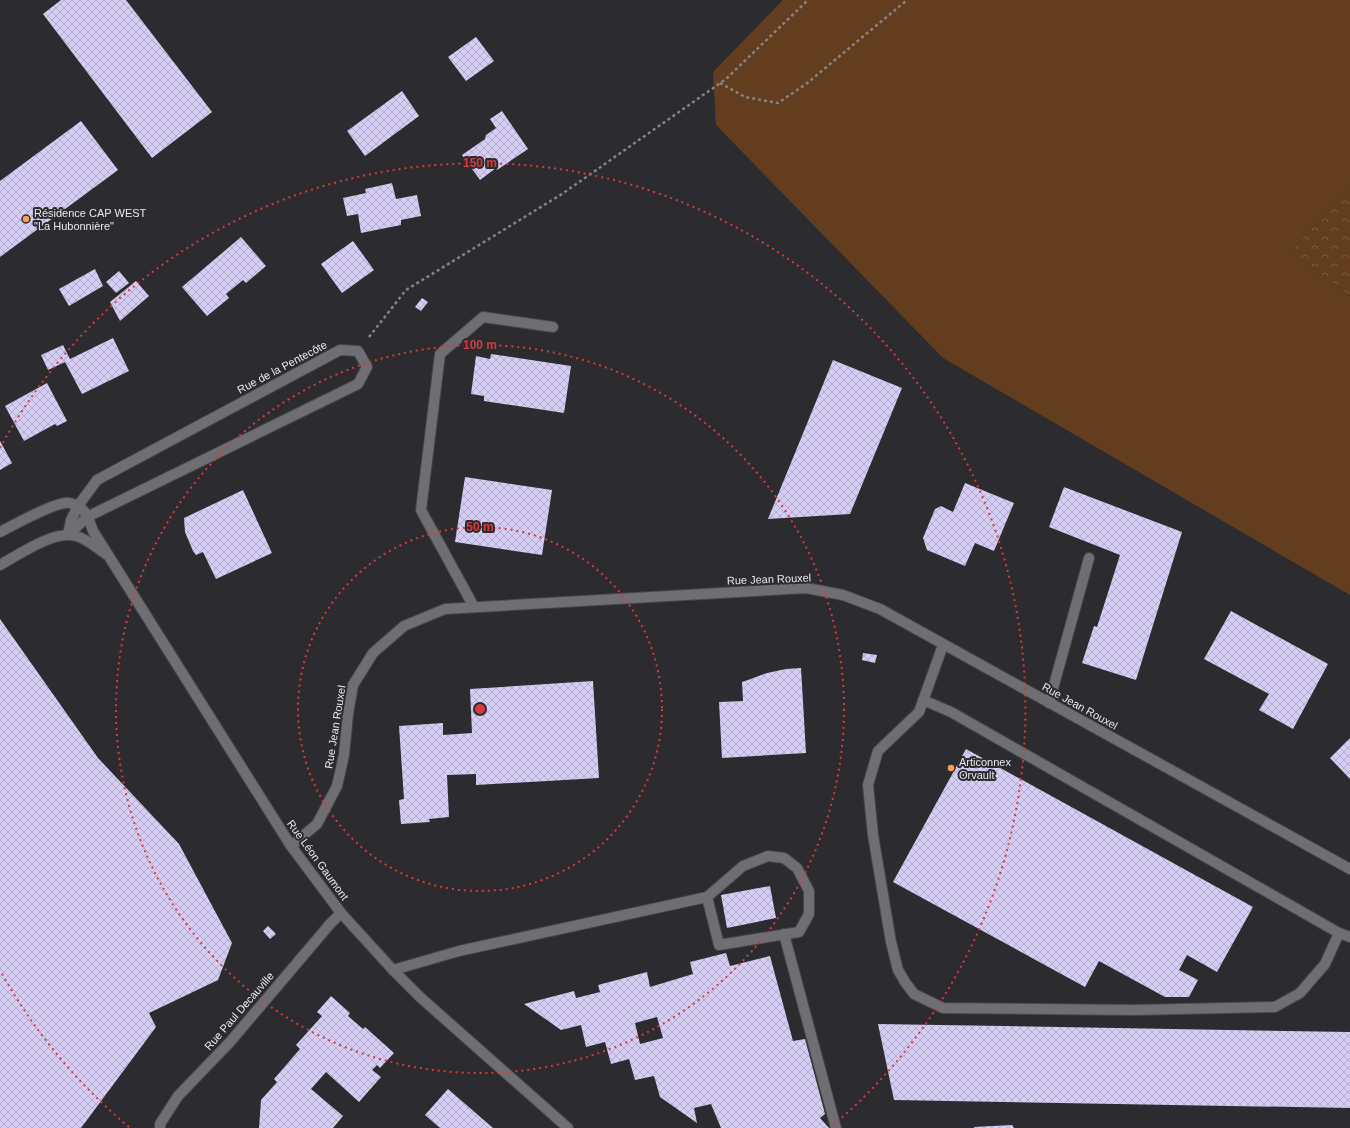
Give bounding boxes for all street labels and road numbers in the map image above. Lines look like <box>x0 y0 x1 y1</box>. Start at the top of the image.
street label: Rue de la Pentecôte <box>235 338 329 396</box>
street label: Rue Jean Rouxel <box>727 572 811 586</box>
street label: Rue Jean Rouxel <box>1040 680 1120 732</box>
street label: Rue Jean Rouxel <box>322 684 348 770</box>
street label: Rue Léon Gaumont <box>285 818 351 902</box>
street label: Rue Paul Decauville <box>202 970 276 1052</box>

